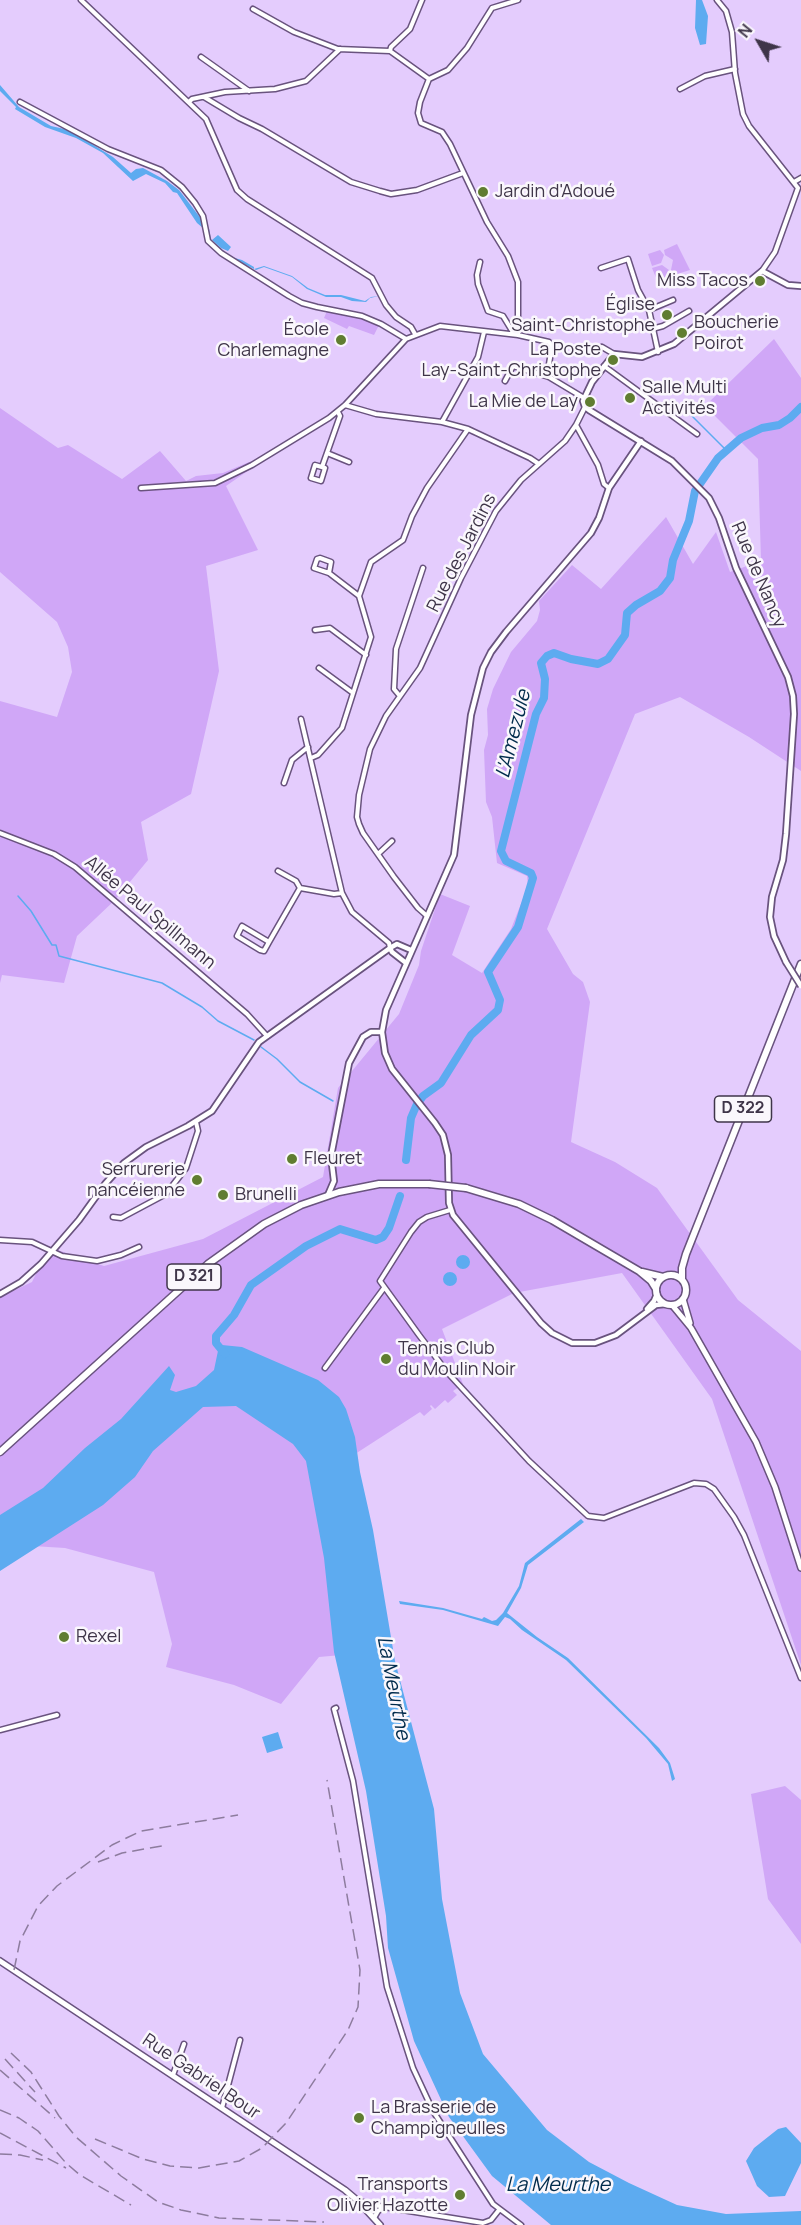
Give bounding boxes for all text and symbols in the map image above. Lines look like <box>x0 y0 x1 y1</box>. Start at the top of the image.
north arrow <box>729 12 789 72</box>
text: N <box>733 19 757 42</box>
place label: Jardin d'Adoué <box>495 181 615 203</box>
marker: Jardin d'Adoué <box>476 185 490 199</box>
place label: Miss Tacos <box>657 270 748 292</box>
marker: Miss Tacos <box>753 274 767 288</box>
place label: Église Saint-Christophe <box>511 294 655 336</box>
marker: Église Saint-Christophe <box>660 308 674 322</box>
place label: Boucherie Poirot <box>694 312 779 354</box>
place label: École Charlemagne <box>217 319 329 362</box>
marker: Boucherie Poirot <box>675 326 689 340</box>
marker: École Charlemagne <box>334 333 348 347</box>
place label: La Poste Lay-Saint-Christophe <box>421 339 601 382</box>
marker: La Poste Lay-Saint-Christophe <box>606 353 620 367</box>
place label: Salle Multi Activités <box>642 377 727 420</box>
place label: La Mie de Lay <box>469 391 578 413</box>
marker: Salle Multi Activités <box>623 391 637 405</box>
marker: La Mie de Lay <box>583 395 597 409</box>
street label: Rue des Jardins <box>423 490 501 616</box>
street label: Rue de Nancy <box>726 519 790 631</box>
water label: L'Amezule <box>491 688 537 780</box>
street label: Allée Paul Spillmann <box>80 852 220 974</box>
road number: D 322 <box>714 1096 771 1122</box>
place label: Fleuret <box>304 1148 363 1170</box>
marker: Fleuret <box>285 1152 299 1166</box>
place label: Serrurerie nancéienne <box>87 1159 185 1202</box>
marker: Serrurerie nancéienne <box>190 1173 204 1187</box>
place label: Brunelli <box>235 1184 297 1206</box>
marker: Brunelli <box>216 1188 230 1202</box>
road number: D 321 <box>167 1264 221 1290</box>
place label: Tennis Club du Moulin Noir <box>398 1338 516 1380</box>
marker: Tennis Club du Moulin Noir <box>379 1352 393 1366</box>
place label: Rexel <box>76 1626 121 1648</box>
marker: Rexel <box>57 1630 71 1644</box>
water label: La Meurthe <box>371 1634 415 1742</box>
street label: Rue Gabriel Bour <box>138 2030 264 2124</box>
place label: La Brasserie de Champigneulles <box>371 2097 506 2140</box>
marker: La Brasserie de Champigneulles <box>352 2111 366 2125</box>
water label: La Meurthe <box>506 2173 610 2197</box>
place label: Transports Olivier Hazotte <box>327 2174 448 2216</box>
marker: Transports Olivier Hazotte <box>453 2188 467 2202</box>

